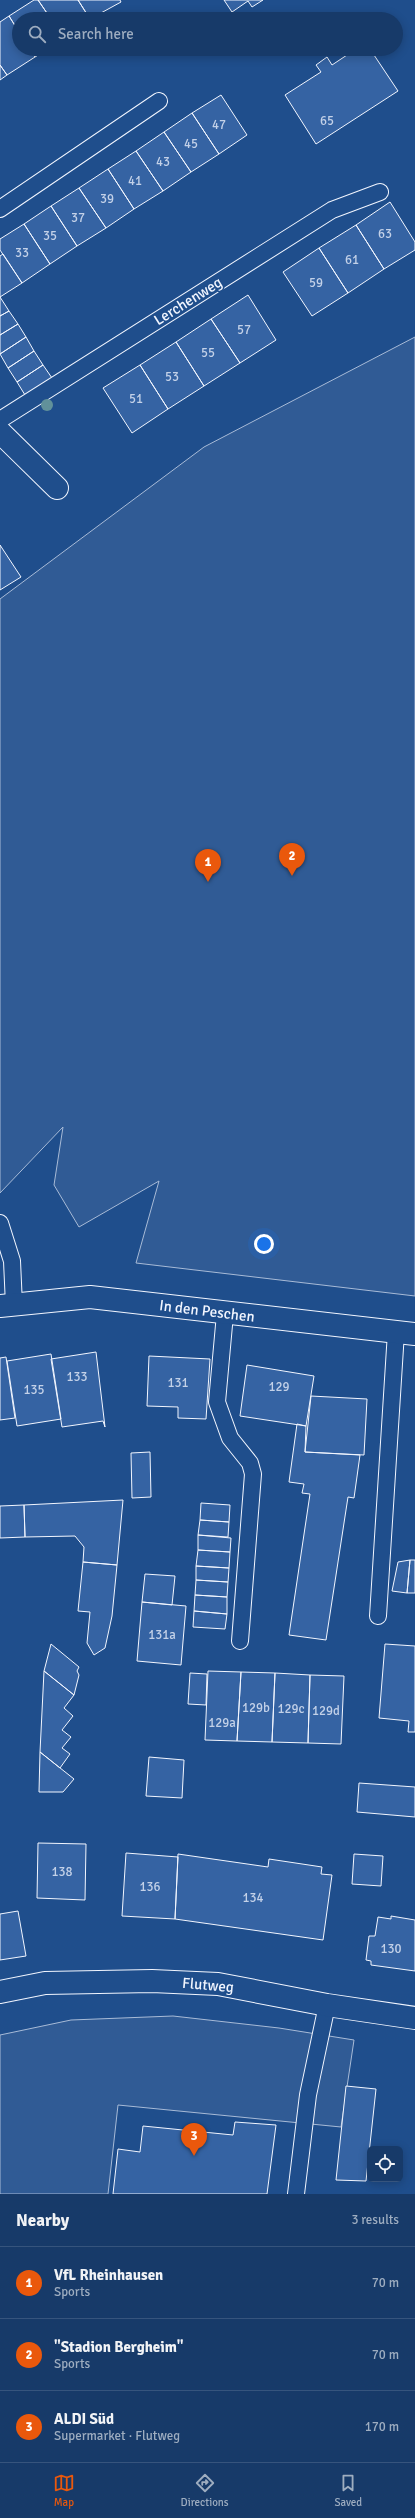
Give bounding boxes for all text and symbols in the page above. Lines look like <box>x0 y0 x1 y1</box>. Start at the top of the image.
search box <box>12 12 403 56</box>
icon: search <box>26 23 48 45</box>
text: Search here <box>58 25 134 43</box>
house number: 65 <box>320 113 334 129</box>
house number: 47 <box>212 117 226 133</box>
house number: 45 <box>184 136 198 152</box>
house number: 43 <box>156 154 170 170</box>
house number: 41 <box>128 173 142 189</box>
house number: 39 <box>100 191 114 207</box>
house number: 37 <box>71 210 85 226</box>
house number: 63 <box>378 226 392 242</box>
house number: 35 <box>43 228 57 244</box>
house number: 33 <box>15 245 29 261</box>
house number: 61 <box>345 252 359 268</box>
street label: Lerchenweg <box>151 273 225 329</box>
house number: 59 <box>309 275 323 291</box>
house number: 57 <box>237 322 251 338</box>
house number: 55 <box>201 345 215 361</box>
house number: 53 <box>165 369 179 385</box>
house number: 51 <box>129 391 143 407</box>
pin: 2 <box>279 843 305 876</box>
pin: 1 <box>195 849 221 882</box>
your location <box>254 1234 274 1254</box>
street label: In den Peschen <box>158 1296 256 1326</box>
house number: 133 <box>66 1369 88 1385</box>
house number: 131 <box>167 1375 189 1391</box>
house number: 129 <box>268 1379 290 1395</box>
house number: 135 <box>23 1382 45 1398</box>
house number: 131a <box>148 1627 176 1643</box>
house number: 129b <box>242 1700 270 1716</box>
house number: 129c <box>277 1701 305 1717</box>
house number: 129d <box>312 1703 340 1719</box>
house number: 129a <box>208 1715 236 1731</box>
house number: 138 <box>51 1864 73 1880</box>
house number: 136 <box>139 1879 161 1895</box>
house number: 134 <box>242 1890 264 1906</box>
house number: 130 <box>380 1941 402 1957</box>
street label: Flutweg <box>181 1974 235 1996</box>
pin: 3 <box>181 2123 207 2156</box>
map controls <box>367 2146 403 2182</box>
button: locate <box>367 2146 403 2182</box>
text: Nearby <box>16 2210 69 2231</box>
text: 3 results <box>351 2212 399 2228</box>
text: VfL Rheinhausen <box>54 2266 163 2284</box>
text: 1 <box>25 2275 33 2291</box>
text: 70 m <box>372 2275 399 2291</box>
text: Sports <box>54 2284 90 2300</box>
text: "Stadion Bergheim" <box>54 2338 184 2356</box>
text: 2 <box>25 2347 33 2363</box>
text: 70 m <box>372 2347 399 2363</box>
text: Sports <box>54 2356 90 2372</box>
text: ALDI Süd <box>54 2410 114 2428</box>
text: 3 <box>25 2419 33 2435</box>
text: 170 m <box>365 2419 399 2435</box>
text: Supermarket · Flutweg <box>54 2428 180 2444</box>
tab: Map <box>53 2472 75 2509</box>
tab: Directions <box>181 2472 229 2509</box>
tab: Saved <box>334 2472 362 2509</box>

